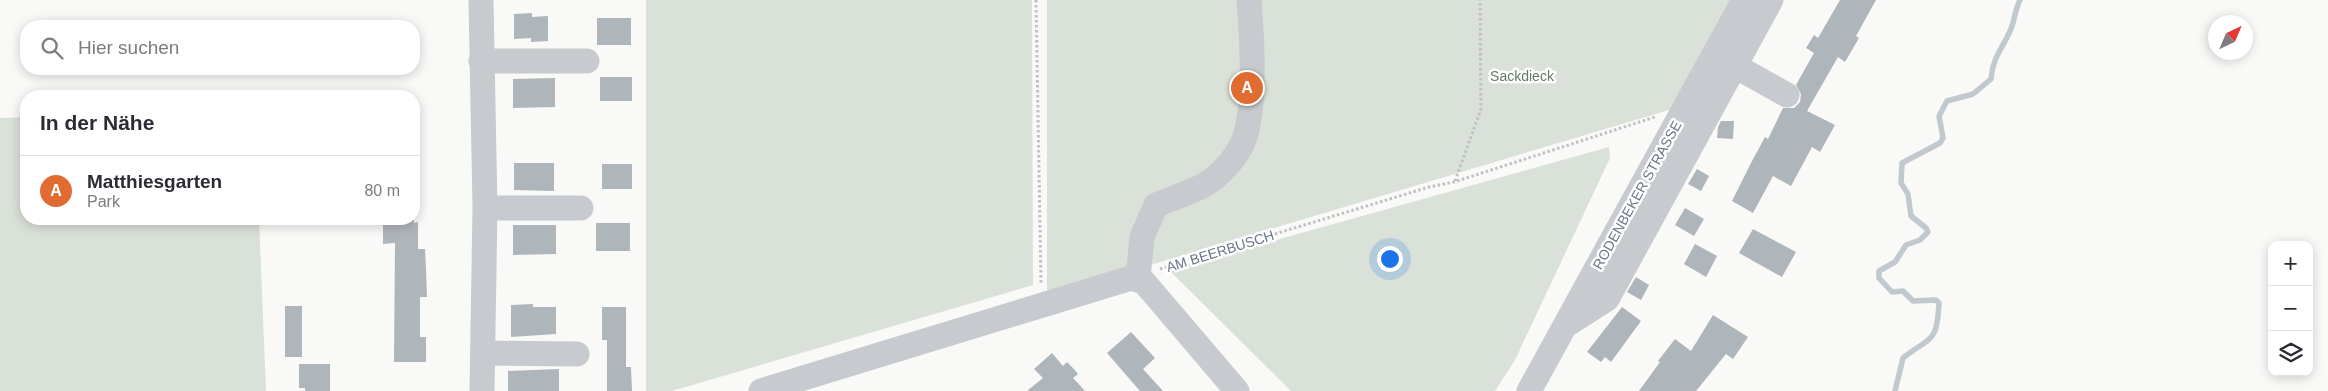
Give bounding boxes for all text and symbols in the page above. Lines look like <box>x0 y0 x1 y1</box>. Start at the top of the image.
north arrow <box>2208 15 2253 60</box>
search box <box>20 20 420 75</box>
icon: search <box>38 34 66 62</box>
text: Hier suchen <box>78 37 179 58</box>
park label: Sackdieck <box>1490 68 1555 84</box>
pin: A <box>1231 69 1263 107</box>
text: In der Nähe <box>40 111 154 134</box>
street label: RODENBEKER STRASSE <box>1589 118 1685 272</box>
text: Matthiesgarten <box>87 171 222 192</box>
text: A <box>50 182 62 199</box>
text: 80 m <box>364 182 400 199</box>
text: Park <box>87 193 120 210</box>
street label: AM BEERBUSCH <box>1164 227 1276 275</box>
map controls <box>2268 241 2313 376</box>
button: + <box>2268 241 2313 286</box>
your location <box>1377 246 1403 272</box>
button: − <box>2268 286 2313 331</box>
button: layers <box>2268 331 2313 376</box>

